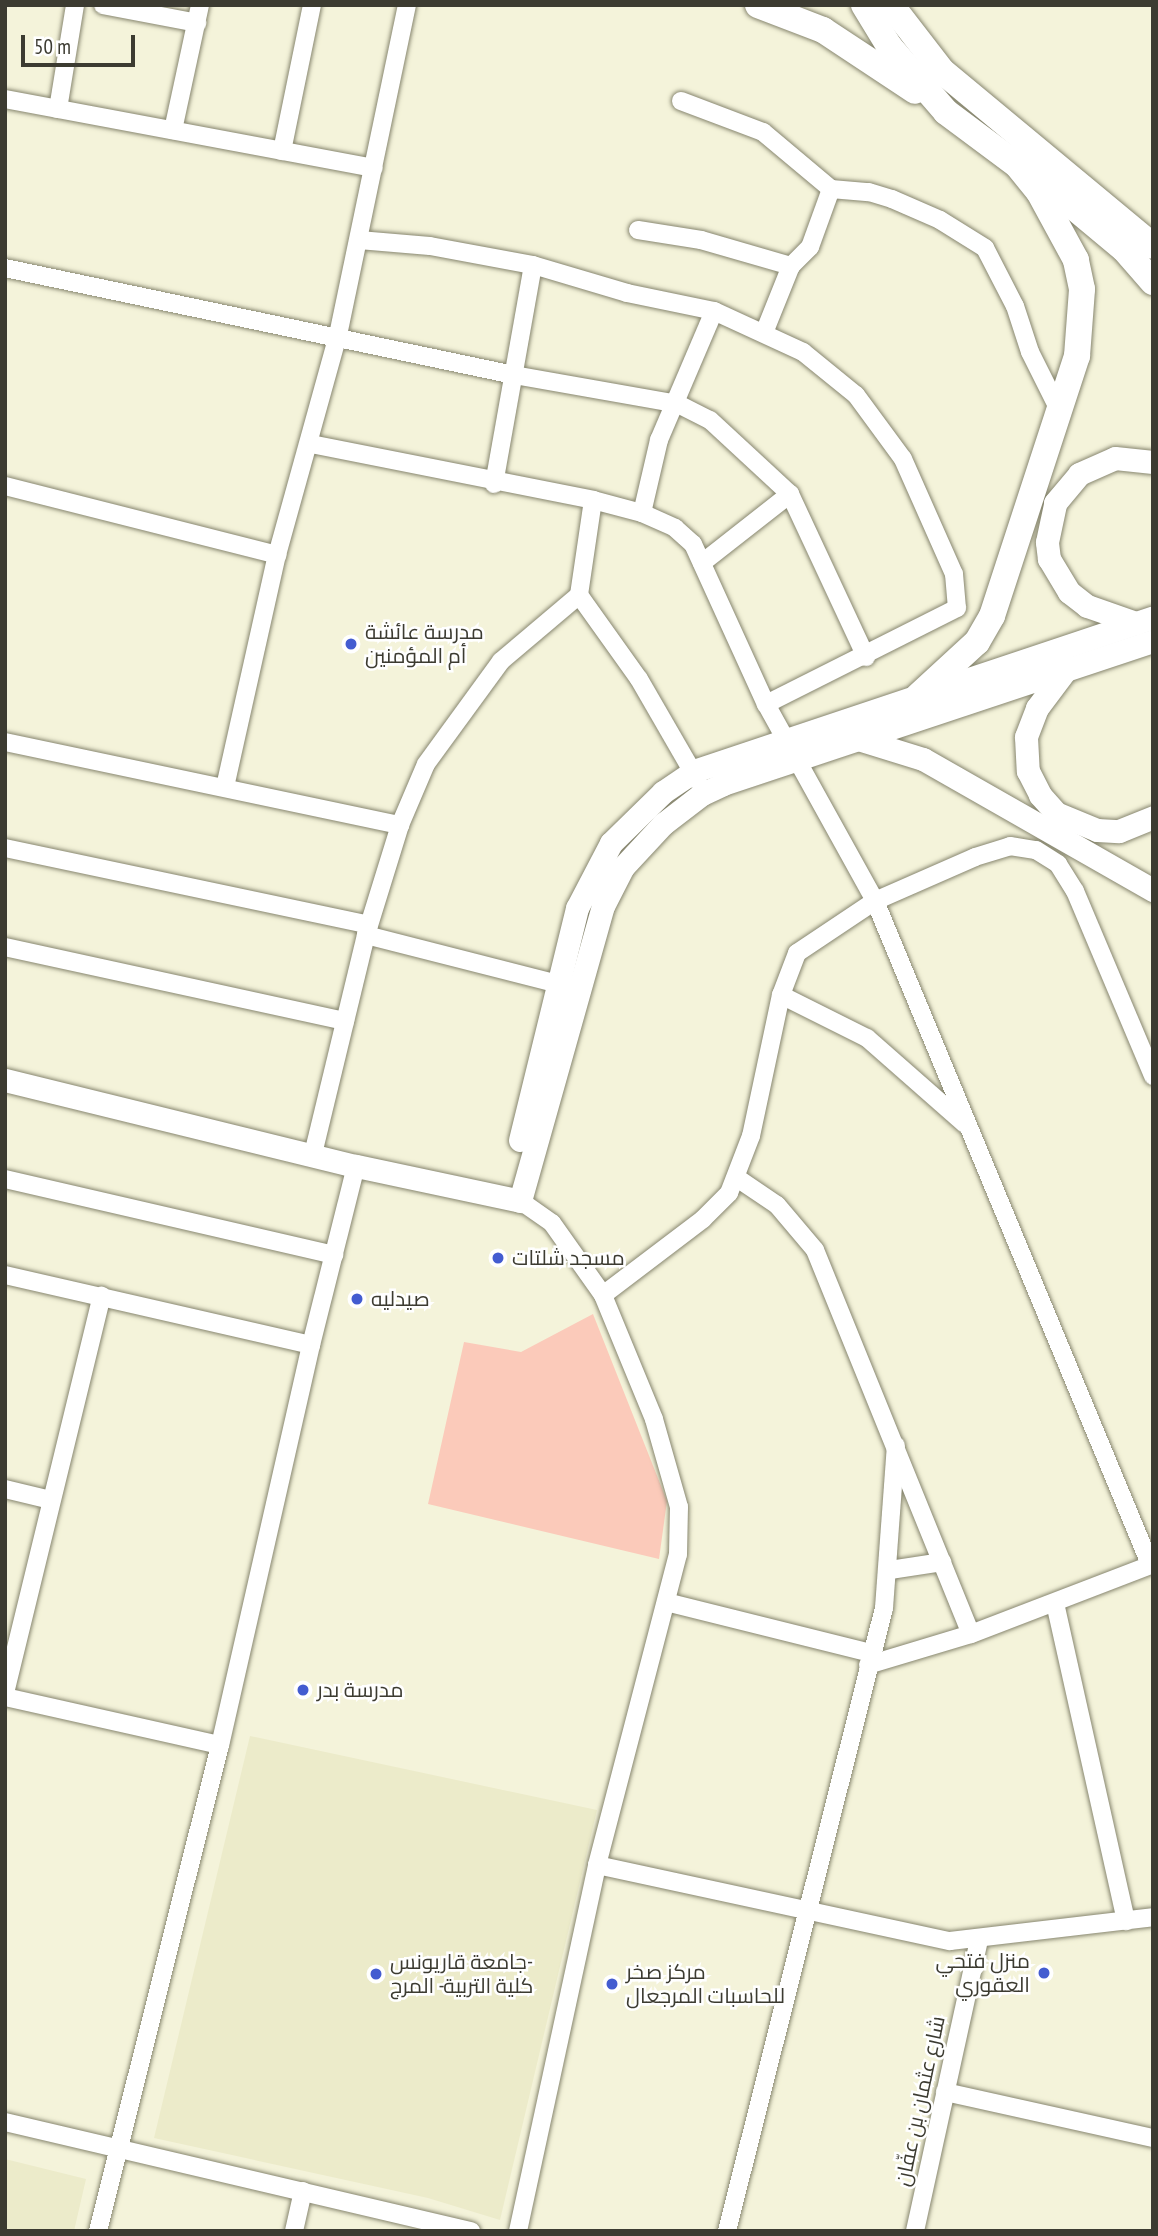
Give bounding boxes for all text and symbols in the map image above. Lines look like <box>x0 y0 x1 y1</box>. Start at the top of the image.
scale bar <box>24 21 138 65</box>
text: 50 m <box>34 33 71 60</box>
place label: مدرسة عائشة أم المؤمنين <box>365 619 484 669</box>
marker: مدرسة عائشة أم المؤمنين <box>343 636 359 652</box>
place label: مسجد شلتات <box>512 1245 625 1271</box>
marker: مسجد شلتات <box>490 1250 506 1266</box>
place label: صيدليه <box>371 1286 430 1312</box>
marker: صيدليه <box>349 1291 365 1307</box>
place label: مدرسة بدر <box>317 1677 404 1703</box>
marker: مدرسة بدر <box>295 1682 311 1698</box>
place label: منزل فتحي العقوري <box>935 1948 1030 1998</box>
place label: جامعة قاريونس- كلية التربية- المرج <box>390 1949 535 1999</box>
place label: مركز صخر للحاسبات المرجعال <box>626 1959 785 2009</box>
marker: منزل فتحي العقوري <box>1036 1965 1052 1981</box>
marker: جامعة قاريونس- كلية التربية- المرج <box>368 1966 384 1982</box>
marker: مركز صخر للحاسبات المرجعال <box>604 1976 620 1992</box>
street label: شارع عثمان بن عفّان <box>890 2014 950 2188</box>

